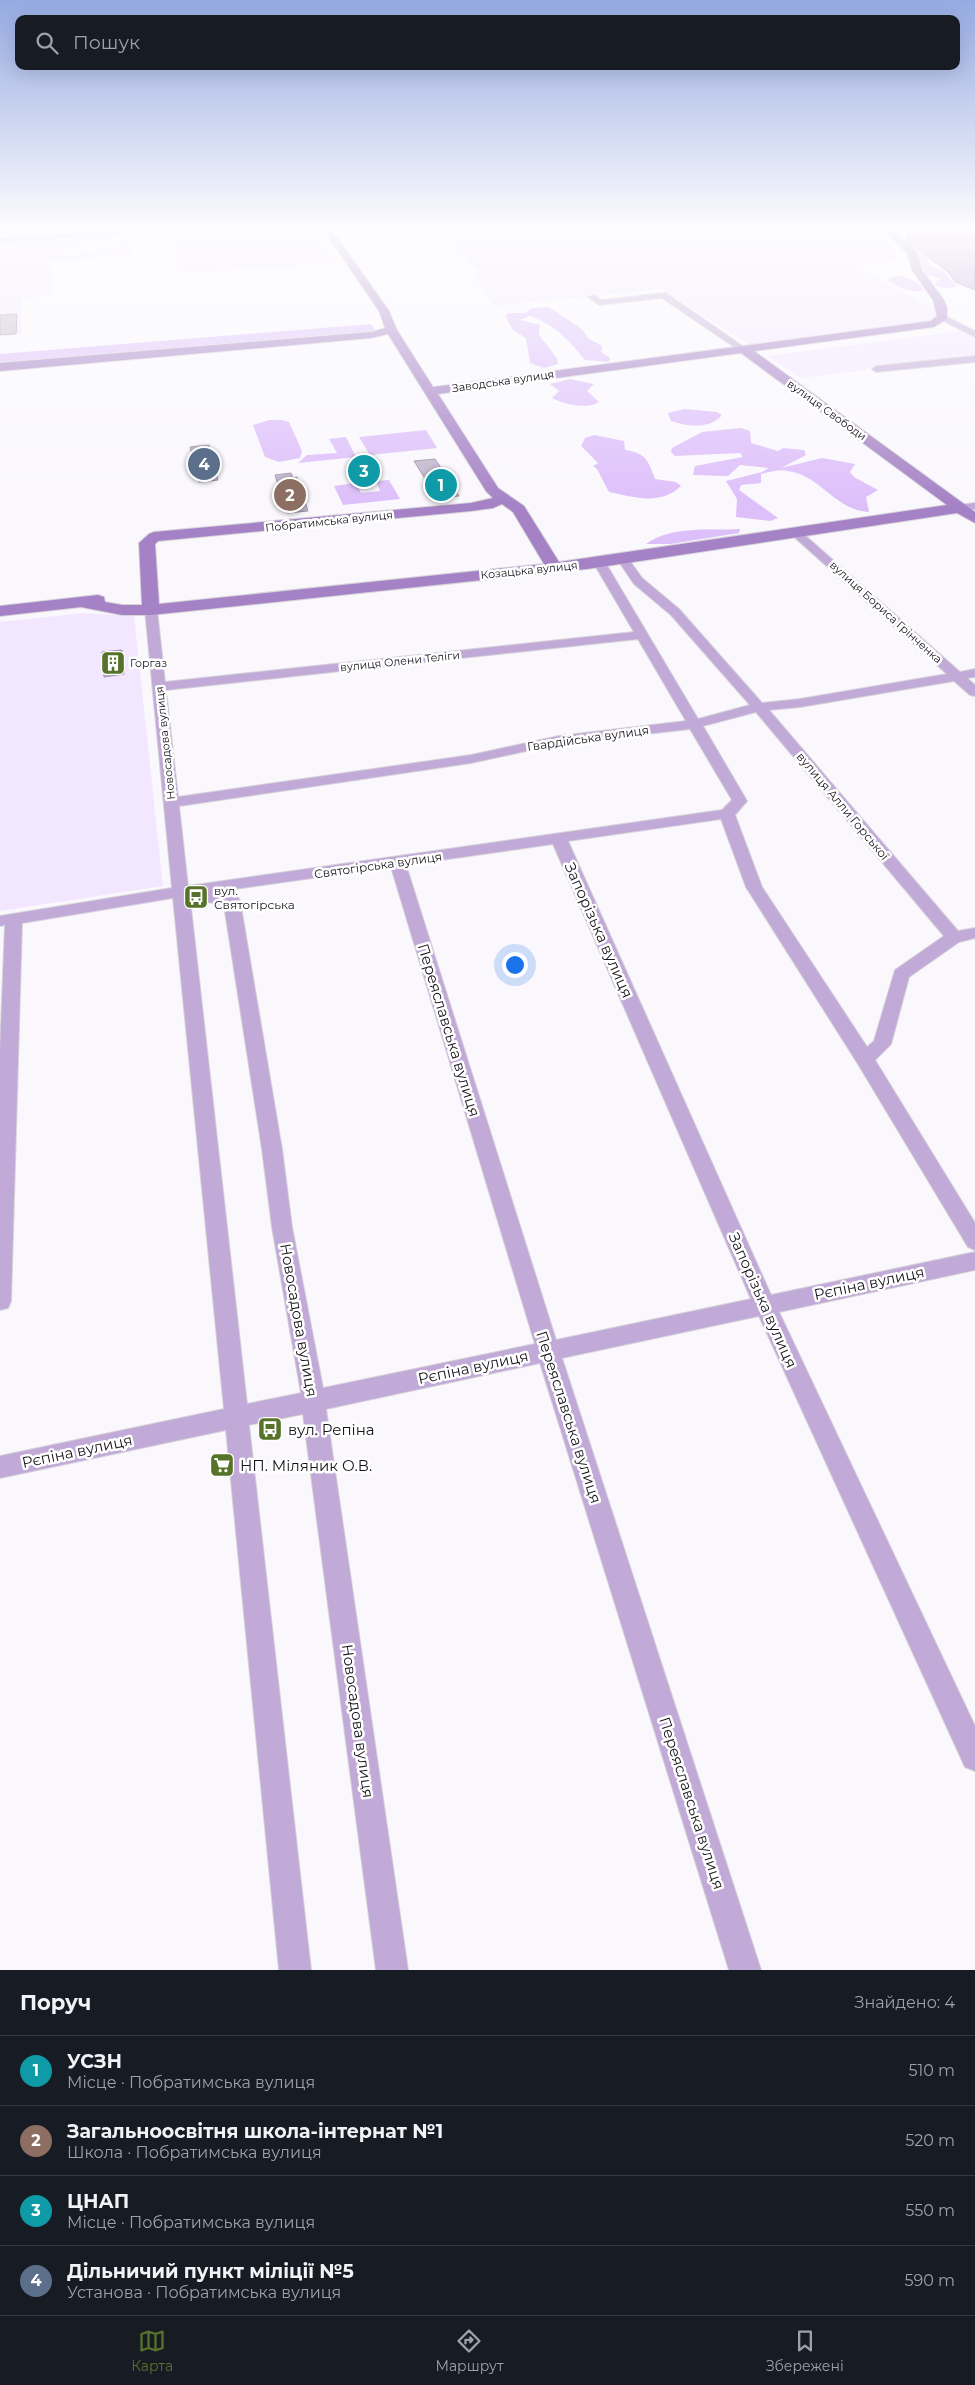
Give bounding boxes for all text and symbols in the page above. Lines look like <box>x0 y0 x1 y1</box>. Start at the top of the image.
search box <box>15 15 960 70</box>
icon: search <box>33 29 61 57</box>
text: Пошук <box>73 31 140 54</box>
street label: Заводська вулиця <box>451 367 555 395</box>
street label: вулиця Свободи <box>785 377 869 443</box>
pin: 4 <box>188 445 220 483</box>
pin: 3 <box>348 452 380 490</box>
pin: 1 <box>425 466 457 504</box>
pin: 2 <box>274 476 306 514</box>
street label: Побратимська вулиця <box>265 507 393 535</box>
street label: Козацька вулиця <box>480 558 578 582</box>
street label: вулиця Бориса Грінченка <box>827 558 945 666</box>
street label: вулиця Олени Теліги <box>339 648 461 674</box>
building icon: Горгаз <box>100 650 126 676</box>
place label: Горгаз <box>130 656 167 670</box>
street label: Новосадова вулиця <box>152 686 178 800</box>
street label: Гвардійська вулиця <box>526 722 650 754</box>
street label: вулиця Алли Горської <box>794 749 892 863</box>
street label: Святогірська вулиця <box>313 849 443 881</box>
street label: Запорізька вулиця <box>561 859 637 1001</box>
place label: вул. Святогірська <box>214 883 295 912</box>
bus stop icon: вул. Святогірська <box>183 884 209 910</box>
street label: Переяславська вулиця <box>414 941 484 1119</box>
your location <box>502 952 528 978</box>
street label: Запорізька вулиця <box>725 1229 801 1371</box>
street label: Новосадова вулиця <box>276 1242 322 1398</box>
street label: Рєпіна вулиця <box>812 1262 926 1304</box>
street label: Переяславська вулиця <box>532 1328 606 1506</box>
street label: Рєпіна вулиця <box>416 1346 530 1388</box>
bus stop icon: вул. Репіна <box>257 1416 283 1442</box>
place label: вул. Репіна <box>288 1420 375 1439</box>
street label: Рєпіна вулиця <box>20 1430 134 1472</box>
supermarket icon: НП. Міляник О.В. <box>209 1452 235 1478</box>
place label: НП. Міляник О.В. <box>240 1456 372 1475</box>
street label: Новосадова вулиця <box>338 1643 378 1799</box>
street label: Переяславська вулиця <box>655 1714 729 1892</box>
text: Поруч <box>20 1990 91 2015</box>
text: Знайдено: 4 <box>854 1993 955 2012</box>
text: УСЗН <box>67 2050 122 2073</box>
text: 1 <box>33 2061 39 2080</box>
text: 510 m <box>908 2061 955 2080</box>
text: Місце · Побратимська вулиця <box>67 2073 315 2092</box>
text: Загальноосвітня школа-інтернат №1 <box>67 2120 443 2143</box>
text: 2 <box>31 2131 41 2150</box>
text: 520 m <box>905 2131 955 2150</box>
text: Школа · Побратимська вулиця <box>67 2143 322 2162</box>
text: ЦНАП <box>67 2190 129 2213</box>
text: 3 <box>31 2201 41 2220</box>
text: 550 m <box>905 2201 955 2220</box>
text: Місце · Побратимська вулиця <box>67 2213 315 2232</box>
text: Дільничий пункт міліції №5 <box>67 2260 354 2283</box>
text: 4 <box>30 2271 42 2290</box>
text: 590 m <box>904 2271 955 2290</box>
text: Установа · Побратимська вулиця <box>67 2283 341 2302</box>
tab: Карта <box>131 2327 173 2375</box>
tab: Маршрут <box>435 2327 504 2375</box>
tab: Збережені <box>766 2327 844 2375</box>

